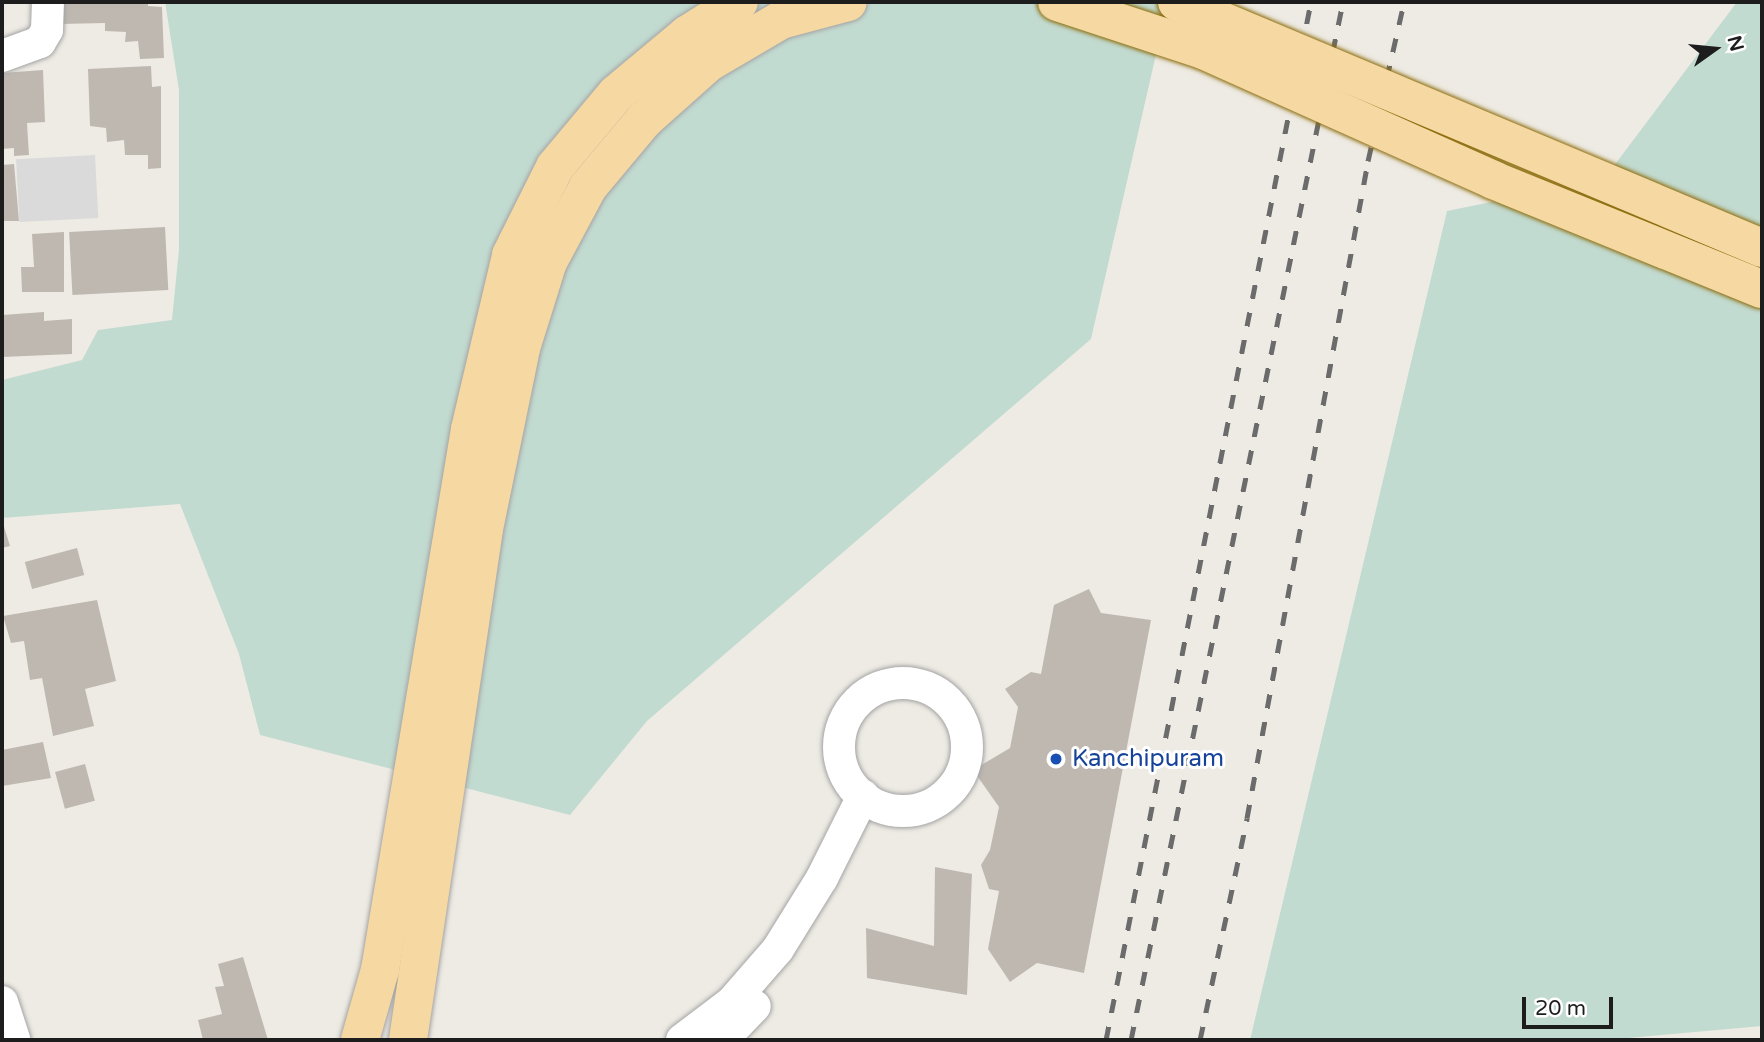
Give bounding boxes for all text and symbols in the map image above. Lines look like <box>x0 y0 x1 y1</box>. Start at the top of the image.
north arrow <box>1680 14 1750 84</box>
text: N <box>1723 33 1748 54</box>
place label: Kanchipuram <box>1072 745 1224 773</box>
marker: Kanchipuram <box>1046 749 1066 769</box>
scale bar <box>1526 982 1617 1026</box>
text: 20 m <box>1535 996 1586 1021</box>

